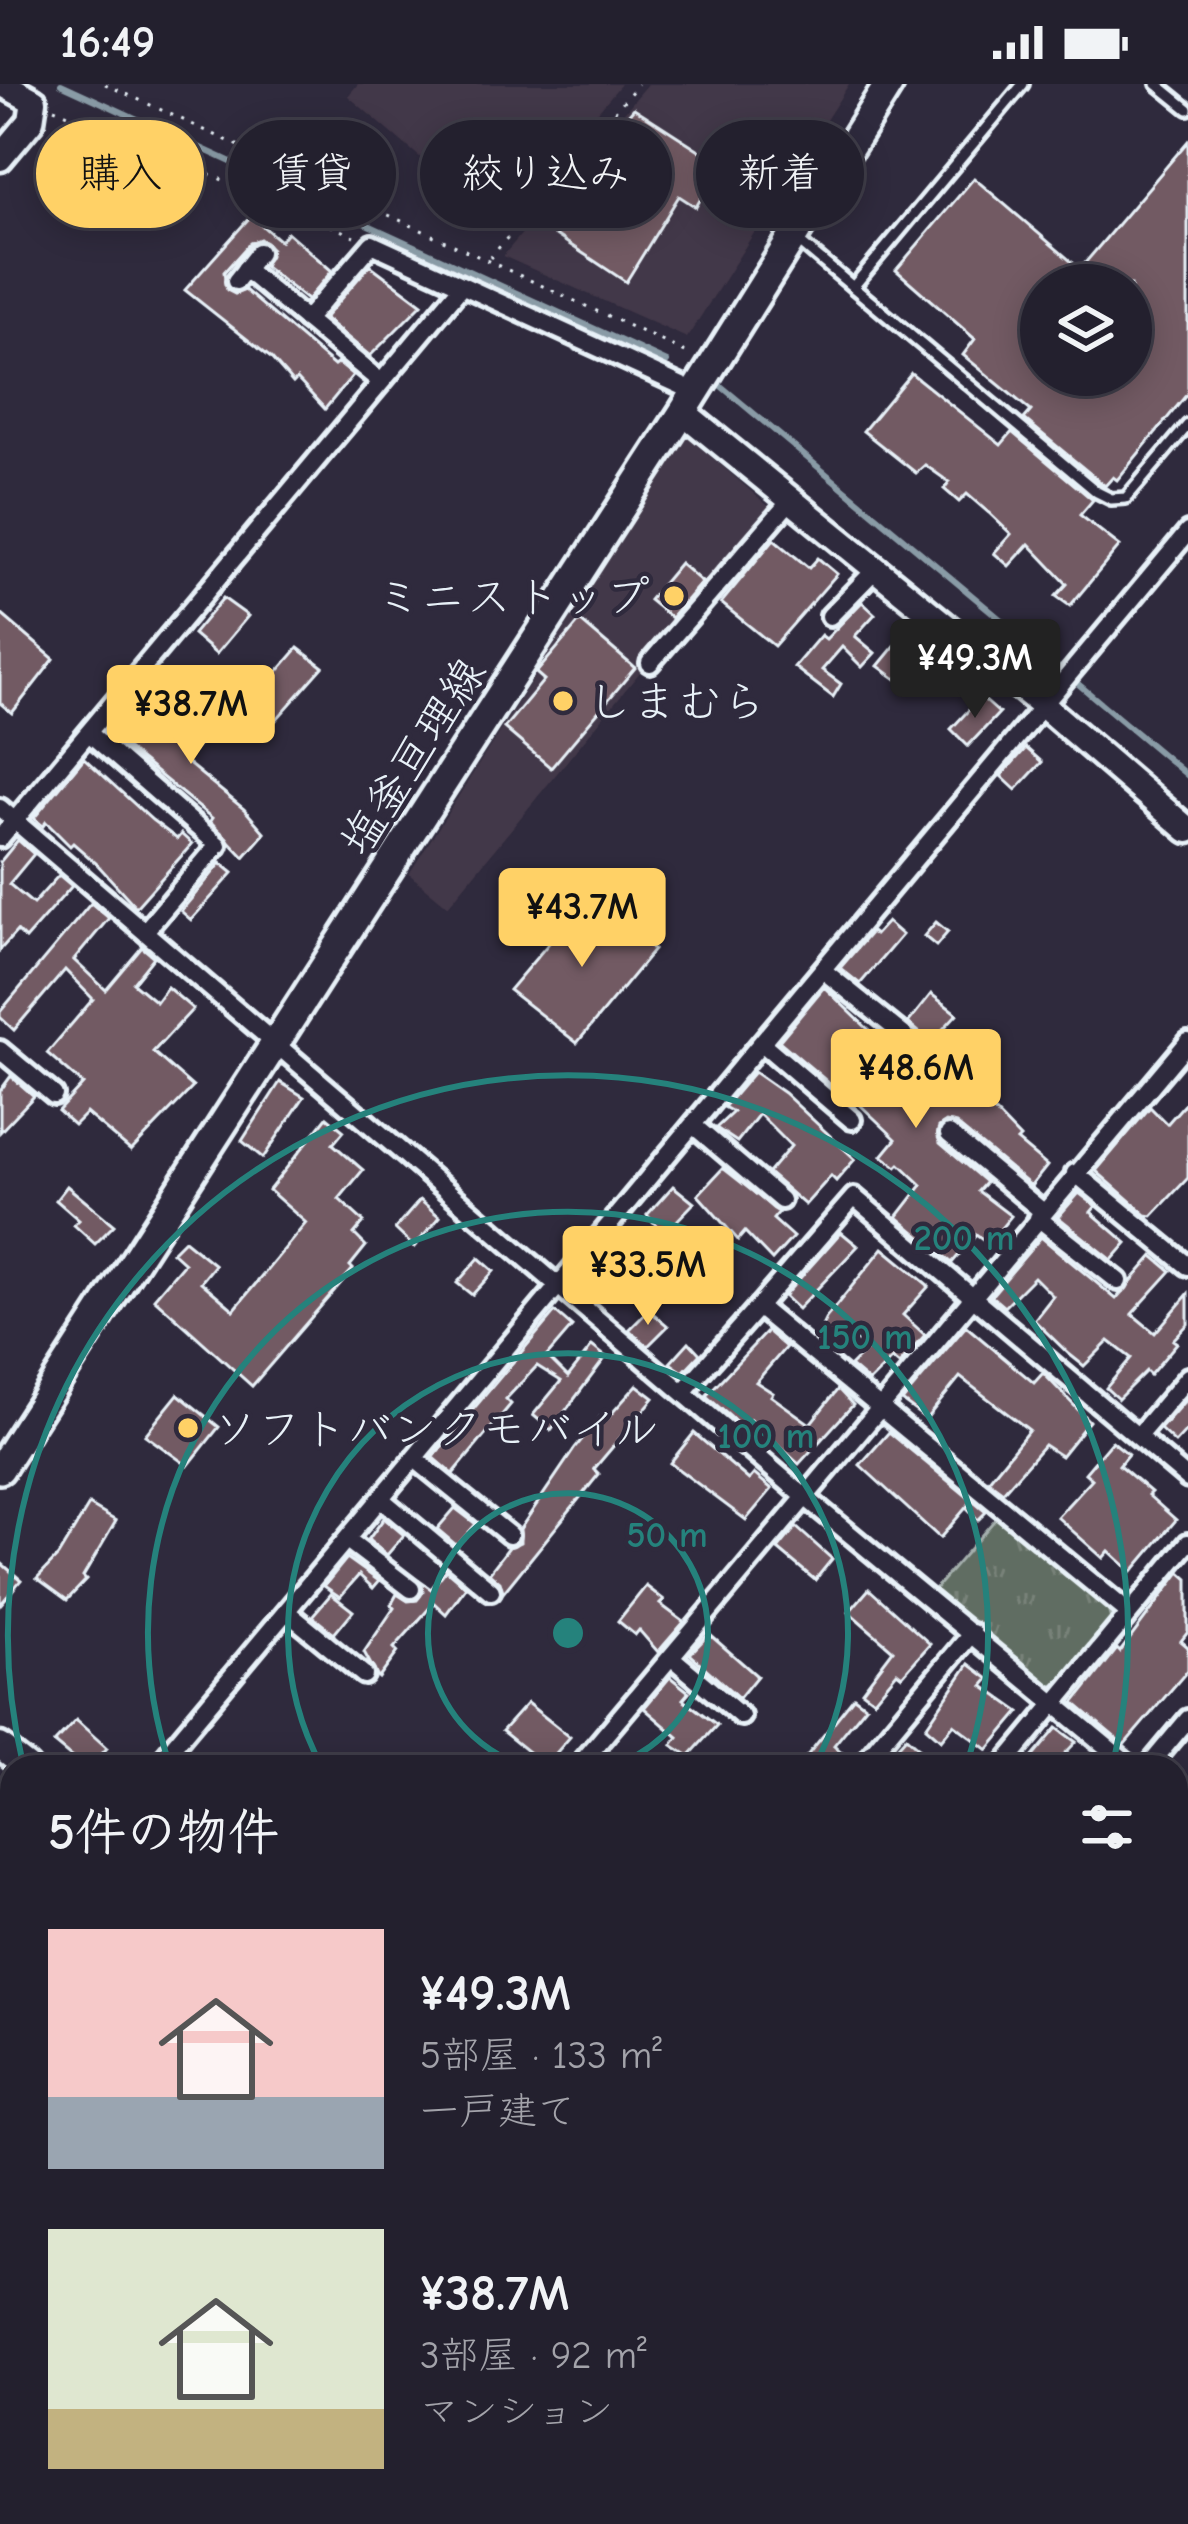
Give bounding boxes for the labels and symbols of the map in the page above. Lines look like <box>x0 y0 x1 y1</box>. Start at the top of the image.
place label: ミニストップ <box>375 571 650 623</box>
marker: ミニストップ <box>661 583 687 609</box>
pin: ¥49.3M <box>877 619 1073 721</box>
street label: 塩釜亘理線 <box>330 648 496 865</box>
pin: ¥38.7M <box>93 665 289 767</box>
place label: しまむら <box>587 676 767 728</box>
marker: しまむら <box>550 688 576 714</box>
pin: ¥43.7M <box>484 868 680 970</box>
pin: ¥48.6M <box>818 1029 1014 1131</box>
text: 200 m <box>914 1218 1014 1259</box>
pin: ¥33.5M <box>550 1226 746 1328</box>
text: 150 m <box>817 1317 913 1358</box>
place label: ソフトバンクモバイル <box>212 1403 659 1455</box>
marker: ソフトバンクモバイル <box>175 1415 201 1441</box>
text: 100 m <box>718 1416 814 1457</box>
text: 50 m <box>626 1515 708 1556</box>
centre of rings <box>547 1612 589 1654</box>

